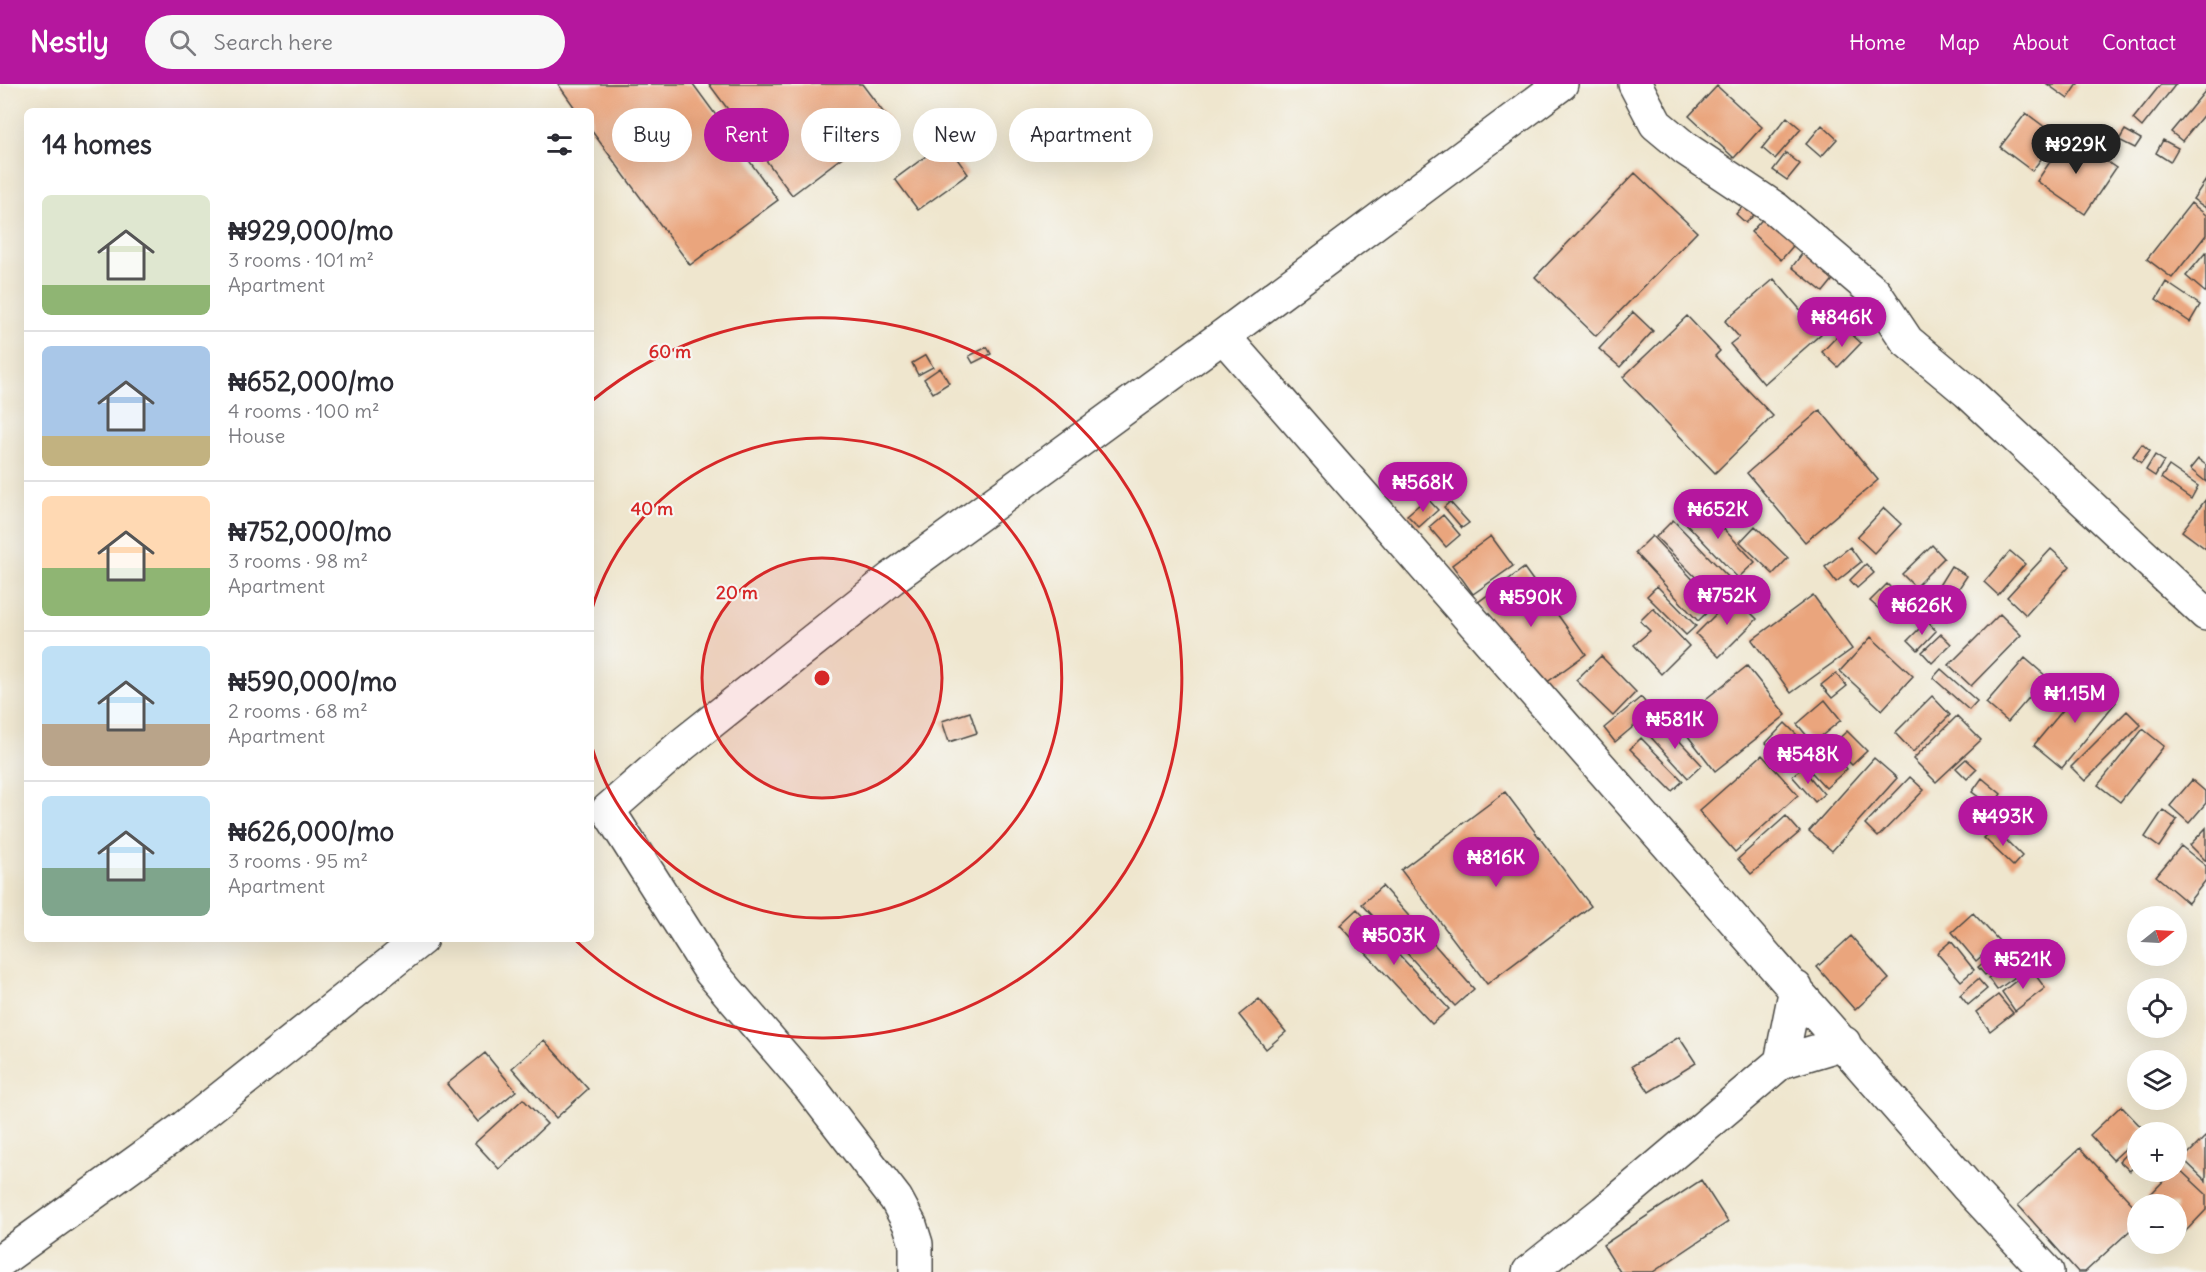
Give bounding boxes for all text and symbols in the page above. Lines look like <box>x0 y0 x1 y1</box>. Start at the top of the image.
search box <box>145 15 565 69</box>
text: Nestly <box>30 24 109 60</box>
icon: search <box>166 26 199 59</box>
text: Search here <box>214 28 333 56</box>
text: Home <box>1849 29 1906 56</box>
text: Map <box>1939 29 1980 56</box>
text: About <box>2013 29 2069 56</box>
text: Contact <box>2102 29 2176 56</box>
chip: Buy <box>612 108 692 162</box>
chip: Rent <box>704 108 789 162</box>
chip: Filters <box>801 108 901 162</box>
chip: New <box>913 108 997 162</box>
chip: Apartment <box>1009 108 1153 162</box>
pin: ₦929K <box>2034 124 2118 175</box>
text: 14 homes <box>42 128 152 161</box>
icon: filters <box>543 128 576 161</box>
text: ₦929K <box>2046 131 2106 156</box>
text: ₦929,000/mo <box>228 214 393 247</box>
icon: home <box>90 219 162 291</box>
text: 3 rooms · 101 m² <box>228 247 374 272</box>
text: Apartment <box>228 272 325 297</box>
pin: ₦846K <box>1800 297 1884 348</box>
text: ₦846K <box>1811 304 1873 329</box>
text: 60 m <box>649 340 691 363</box>
text: ₦652,000/mo <box>228 365 394 398</box>
icon: home <box>90 370 162 442</box>
text: 4 rooms · 100 m² <box>228 398 379 423</box>
text: House <box>228 423 285 448</box>
pin: ₦568K <box>1381 462 1465 513</box>
text: ₦568K <box>1392 469 1454 494</box>
pin: ₦652K <box>1676 489 1760 540</box>
text: ₦652K <box>1688 496 1748 521</box>
text: 40 m <box>631 497 673 520</box>
text: ₦752,000/mo <box>228 515 392 548</box>
icon: home <box>90 520 162 592</box>
text: 3 rooms · 98 m² <box>228 548 368 573</box>
text: Apartment <box>228 573 325 598</box>
pin: ₦752K <box>1685 575 1769 626</box>
pin: ₦590K <box>1489 577 1573 628</box>
text: 20 m <box>716 581 758 604</box>
text: ₦752K <box>1697 582 1757 607</box>
text: ₦590K <box>1500 584 1562 609</box>
pin: ₦626K <box>1880 585 1964 636</box>
text: ₦626K <box>1892 592 1952 617</box>
text: ₦590,000/mo <box>228 665 397 698</box>
centre of rings <box>812 668 832 688</box>
icon: home <box>90 670 162 742</box>
pin: ₦1.15M <box>2026 673 2124 724</box>
text: ₦1.15M <box>2044 680 2106 705</box>
text: 2 rooms · 68 m² <box>228 698 368 723</box>
pin: ₦581K <box>1633 699 1717 750</box>
text: ₦581K <box>1646 706 1704 731</box>
text: Apartment <box>228 723 325 748</box>
pin: ₦548K <box>1766 734 1850 785</box>
text: ₦548K <box>1777 741 1839 766</box>
pin: ₦493K <box>1961 796 2045 847</box>
text: ₦493K <box>1972 803 2034 828</box>
text: ₦626,000/mo <box>228 815 394 848</box>
icon: home <box>90 820 162 892</box>
pin: ₦816K <box>1454 837 1538 888</box>
text: ₦816K <box>1467 844 1525 869</box>
text: 3 rooms · 95 m² <box>228 848 368 873</box>
text: Apartment <box>228 873 325 898</box>
north arrow <box>2127 906 2187 966</box>
map controls <box>2127 906 2187 1254</box>
pin: ₦503K <box>1352 915 1436 966</box>
text: ₦503K <box>1363 922 1425 947</box>
pin: ₦521K <box>1981 939 2065 990</box>
text: ₦521K <box>1994 946 2052 971</box>
button: locate <box>2127 978 2187 1038</box>
button: layers <box>2127 1050 2187 1110</box>
button: + <box>2127 1122 2187 1182</box>
button: − <box>2127 1194 2187 1254</box>

